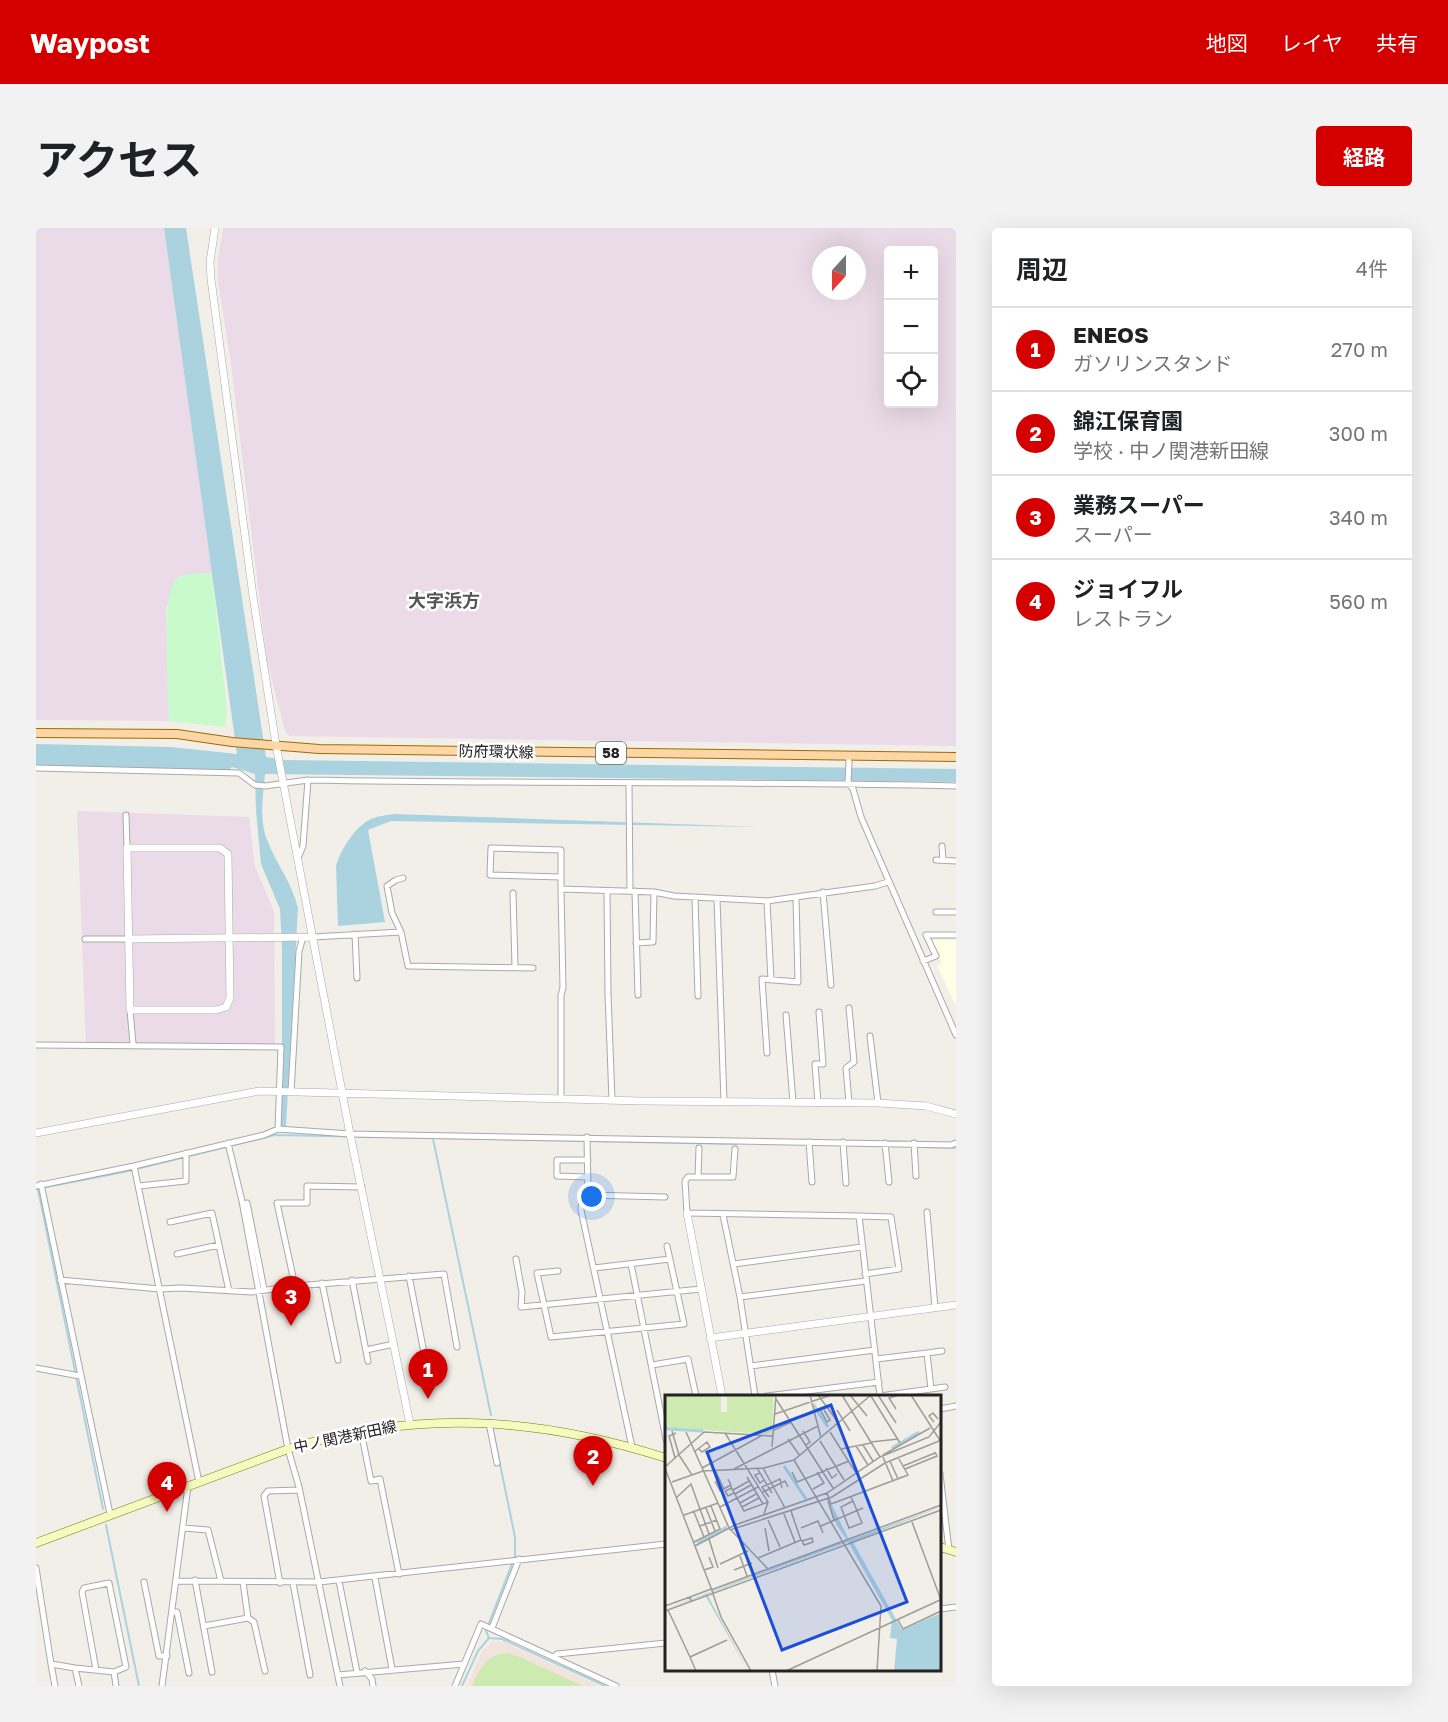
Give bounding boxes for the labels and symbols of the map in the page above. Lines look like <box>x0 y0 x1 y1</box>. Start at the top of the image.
north arrow <box>812 246 866 300</box>
district label: 大字浜方 <box>408 589 480 611</box>
street label: 防府環状線 <box>458 741 534 761</box>
road number: 58 <box>596 742 626 764</box>
your location <box>577 1182 606 1211</box>
pin: 3 <box>272 1276 310 1326</box>
pin: 1 <box>408 1350 448 1399</box>
inset map <box>665 1395 941 1671</box>
street label: 中ノ関港新田線 <box>292 1416 398 1456</box>
pin: 2 <box>574 1436 612 1486</box>
pin: 4 <box>148 1462 186 1512</box>

